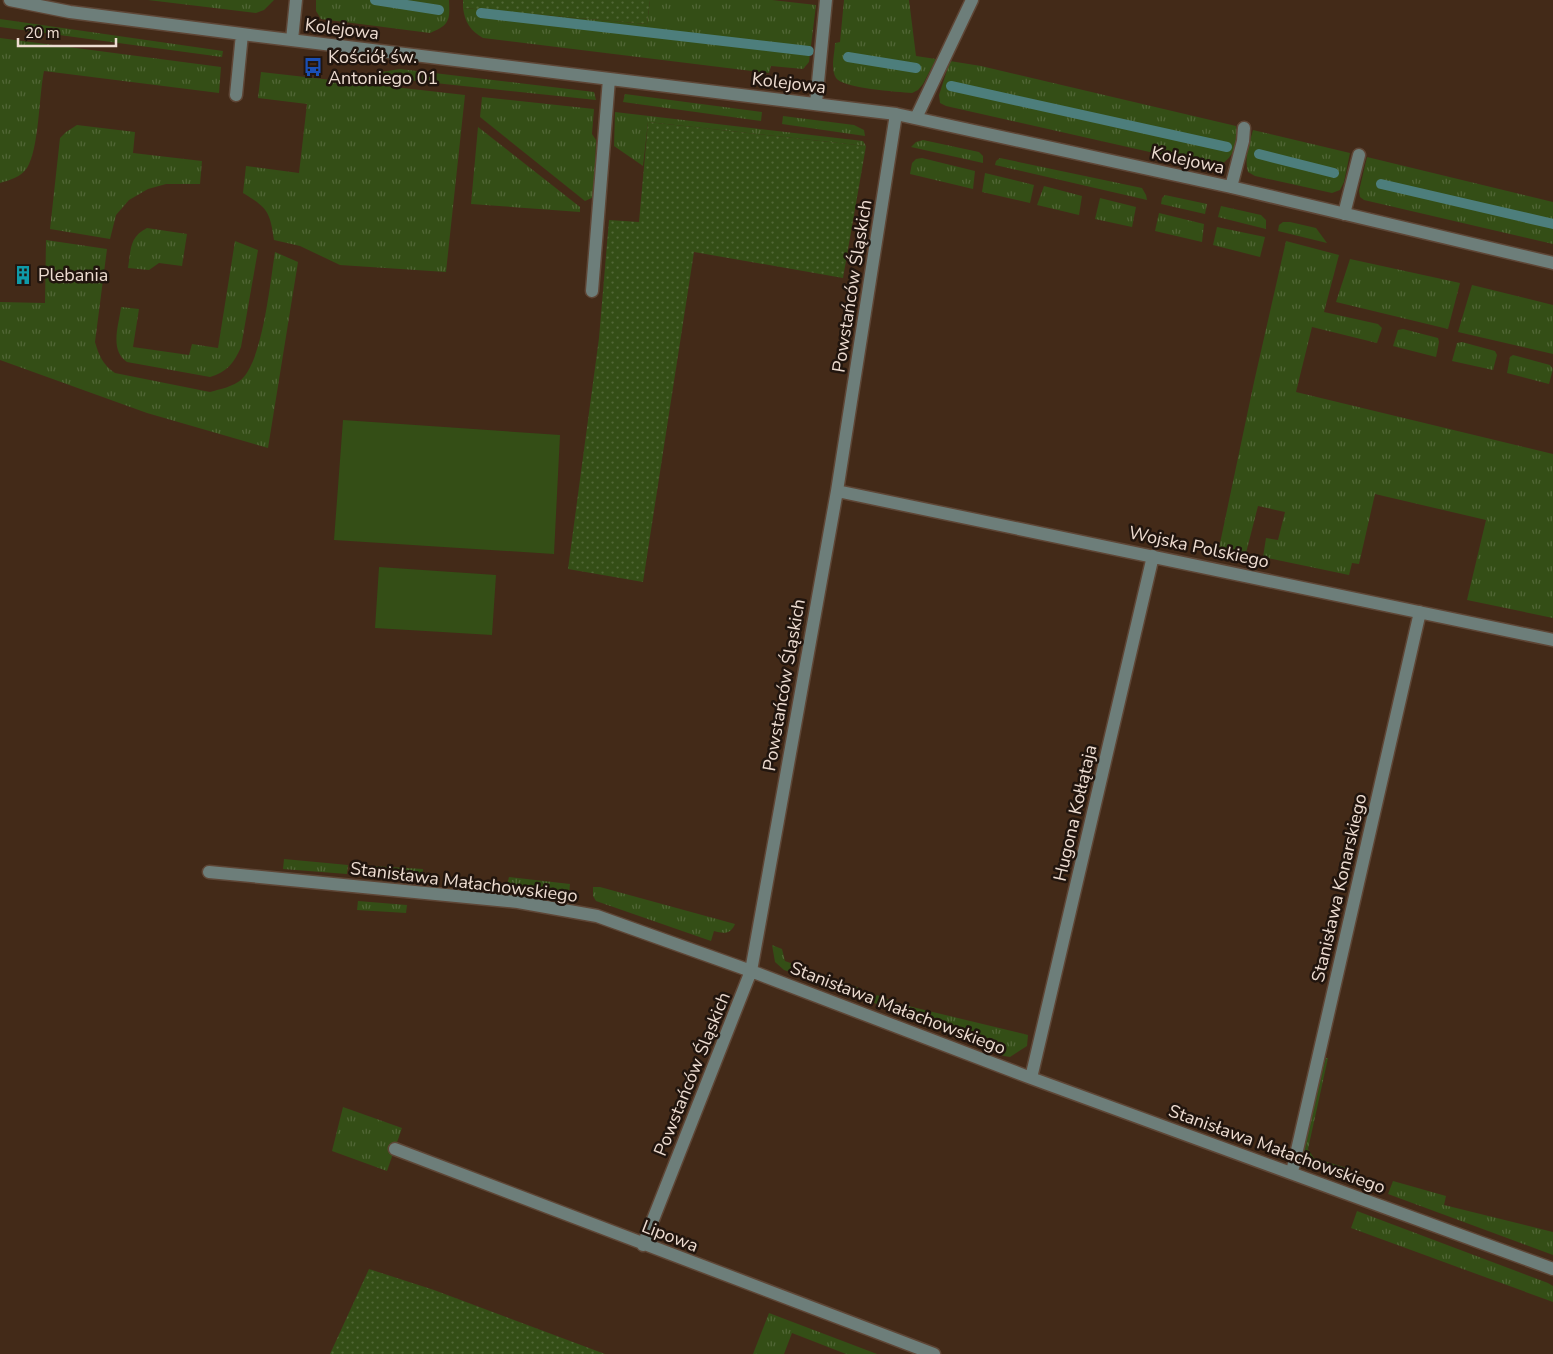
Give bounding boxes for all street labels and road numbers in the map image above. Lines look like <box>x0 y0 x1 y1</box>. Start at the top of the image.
street label: Kolejowa <box>304 13 380 45</box>
street label: Kolejowa <box>751 67 827 99</box>
street label: Kolejowa <box>1149 141 1227 179</box>
street label: Powstańców Śląskich <box>826 198 878 374</box>
street label: Wojska Polskiego <box>1127 520 1271 574</box>
street label: Powstańców Śląskich <box>757 597 811 773</box>
street label: Hugona Kołłątaja <box>1048 742 1102 884</box>
street label: Stanisława Konarskiego <box>1306 791 1372 985</box>
street label: Stanisława Małachowskiego <box>349 856 579 908</box>
street label: Stanisława Małachowskiego <box>787 956 1009 1060</box>
street label: Powstańców Śląskich <box>648 989 736 1159</box>
street label: Stanisława Małachowskiego <box>1165 1099 1389 1199</box>
street label: Lipowa <box>638 1214 702 1258</box>

